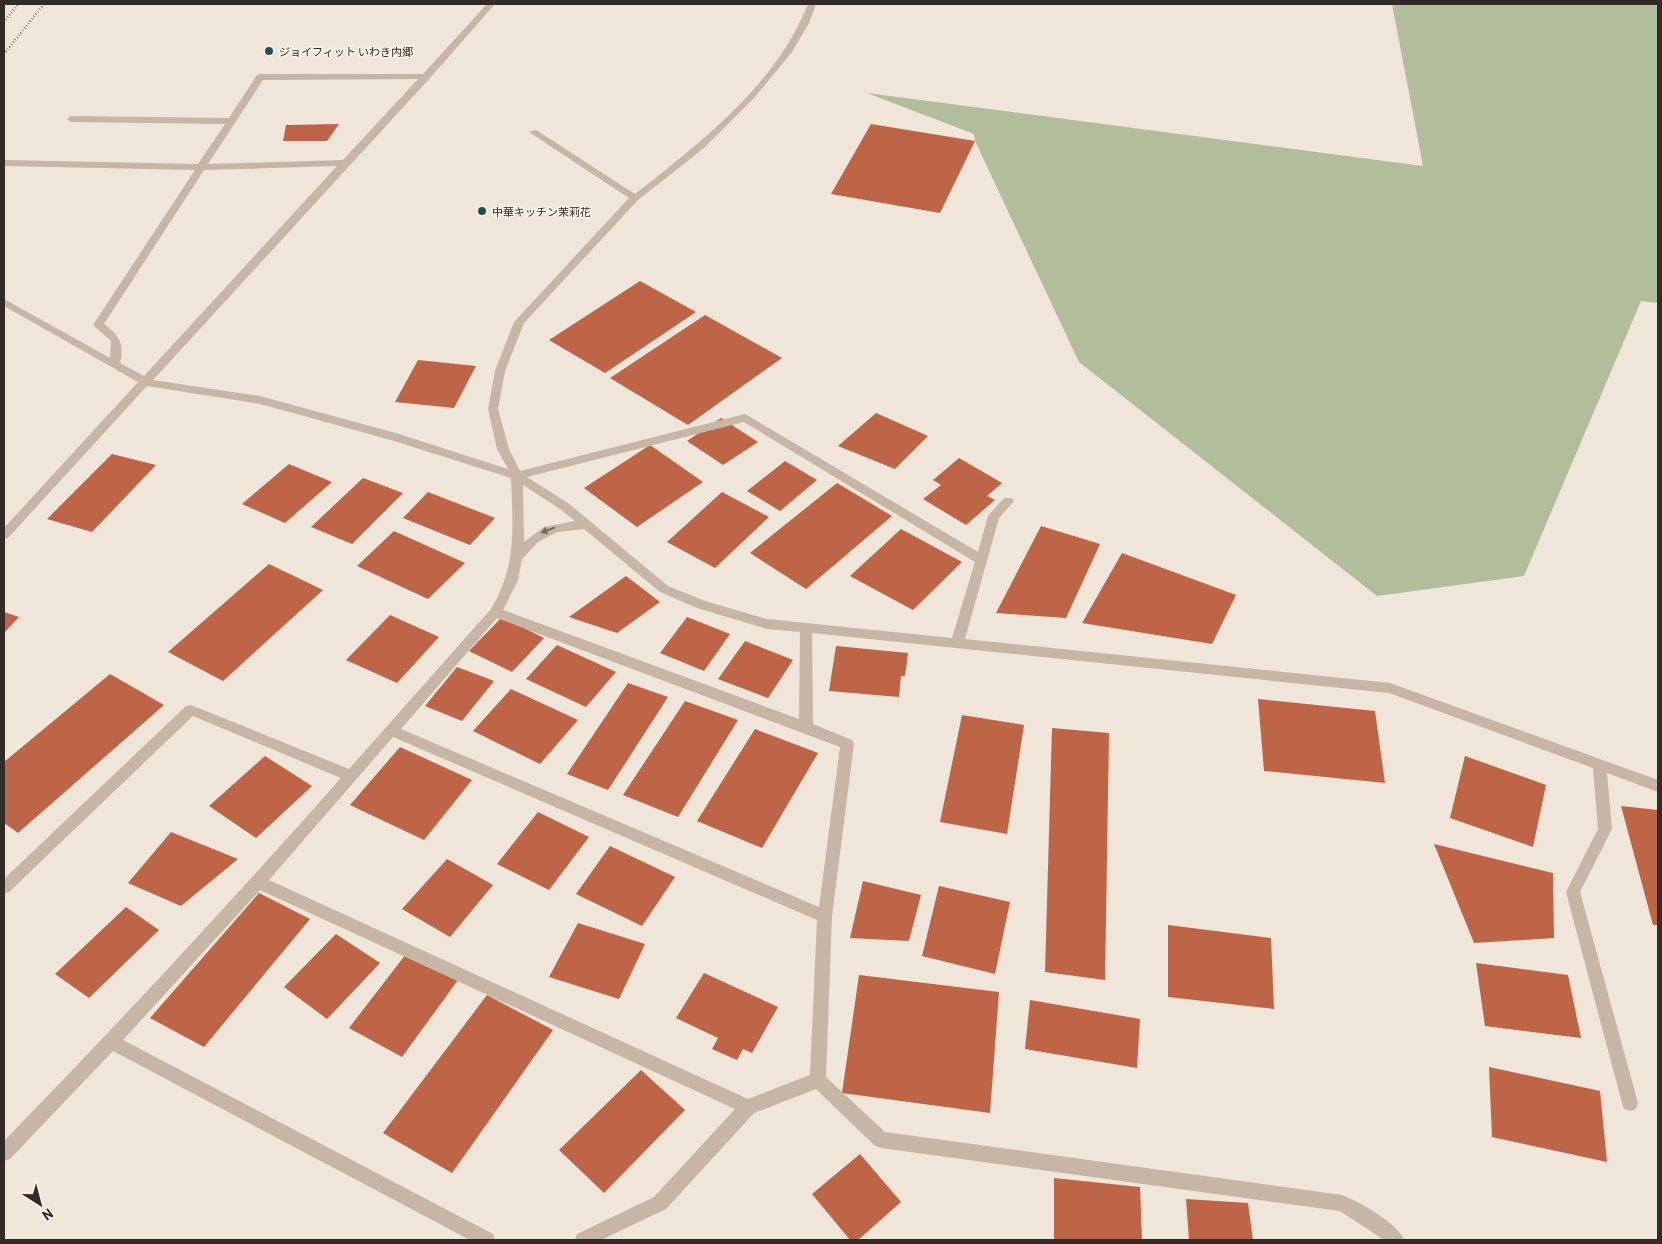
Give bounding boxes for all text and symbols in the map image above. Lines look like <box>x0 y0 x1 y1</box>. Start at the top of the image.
marker: ジョイフィット いわき内郷 <box>263 45 275 57</box>
place label: ジョイフィット いわき内郷 <box>279 45 413 58</box>
marker: 中華キッチン茉莉花 <box>476 205 488 217</box>
place label: 中華キッチン茉莉花 <box>492 205 591 218</box>
one-way arrow <box>540 526 555 534</box>
north arrow <box>15 1179 65 1229</box>
text: N <box>39 1205 57 1225</box>

